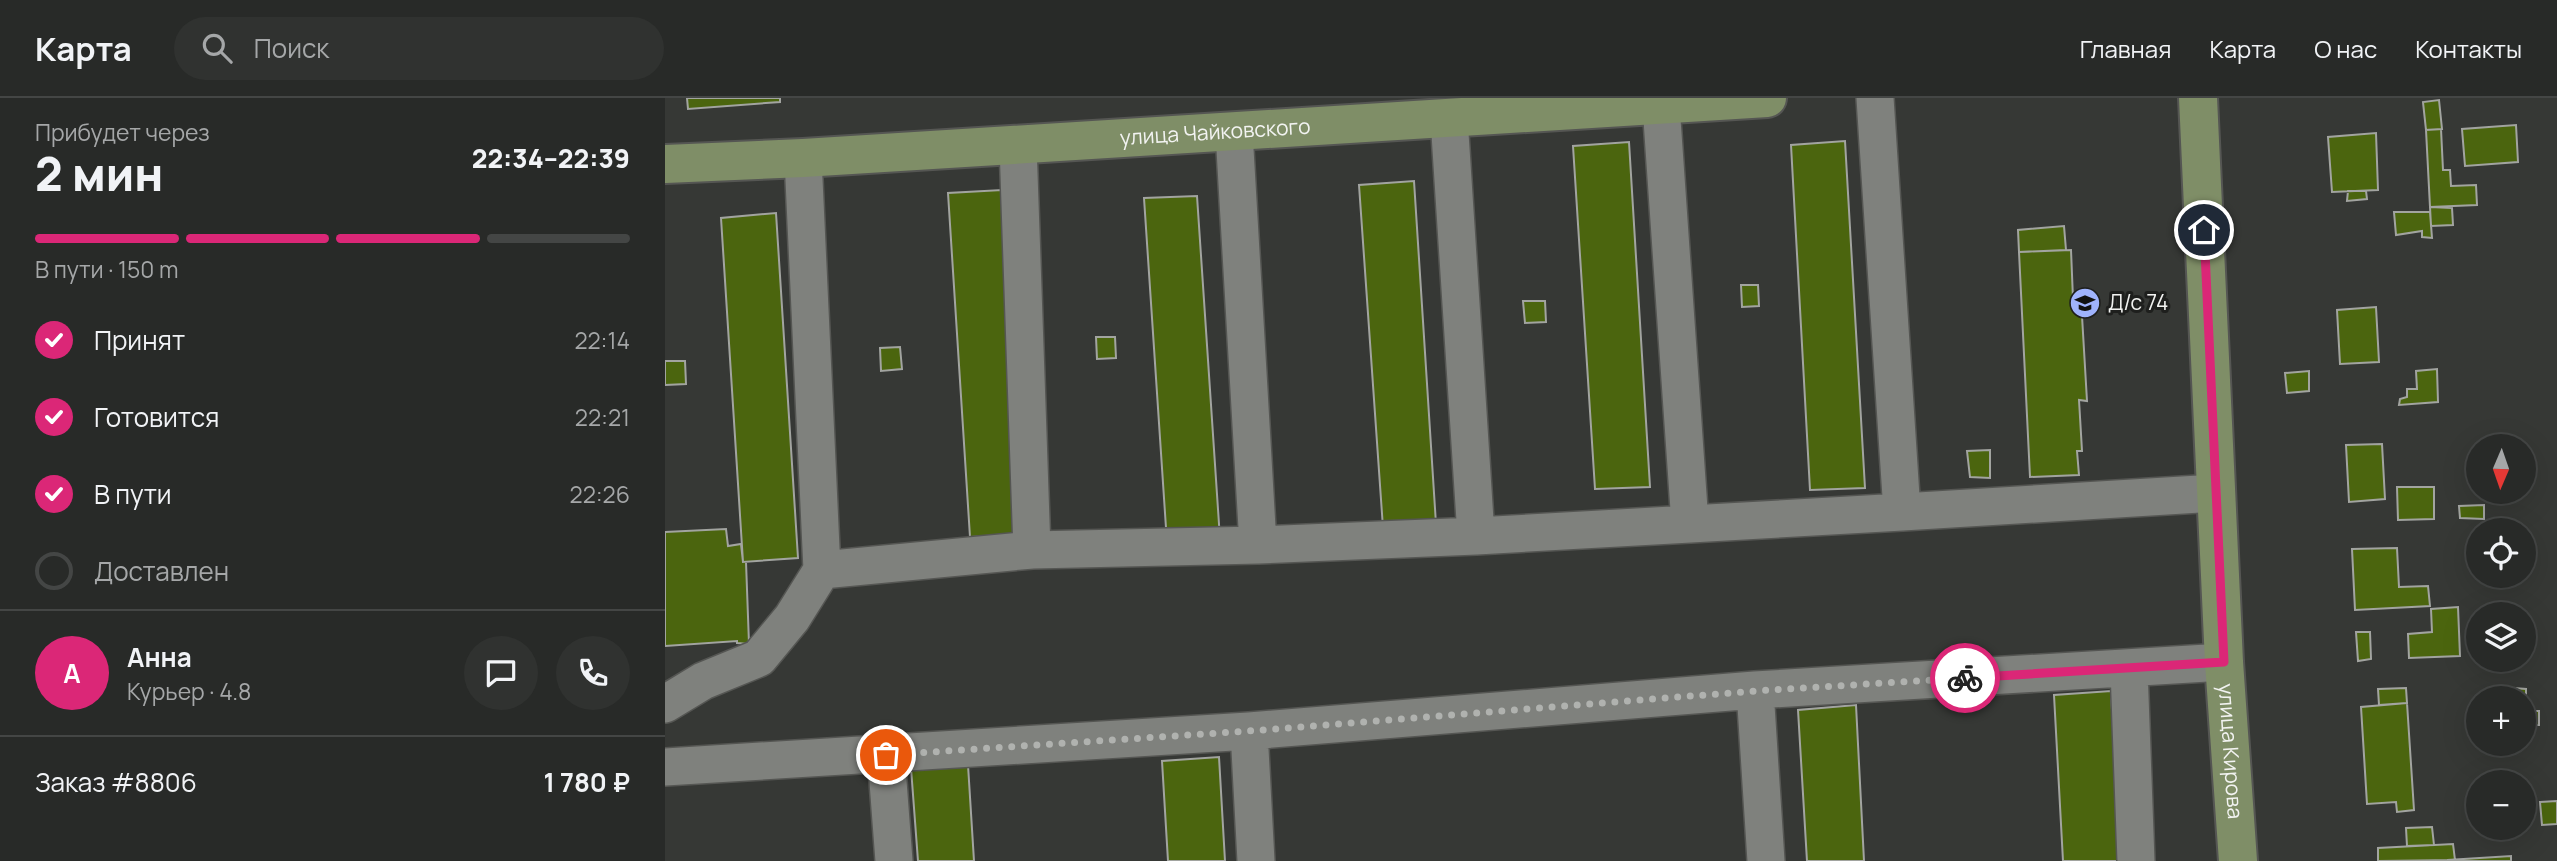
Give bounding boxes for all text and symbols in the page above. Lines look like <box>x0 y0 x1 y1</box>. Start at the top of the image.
search box <box>174 17 664 80</box>
text: Карта <box>35 26 132 71</box>
icon: search <box>198 29 236 67</box>
text: Поиск <box>254 30 329 66</box>
text: Главная <box>2080 32 2171 65</box>
text: Карта <box>2209 32 2276 65</box>
text: О нас <box>2314 32 2377 65</box>
text: Контакты <box>2415 32 2522 65</box>
street label: улица Чайковского <box>1119 111 1311 151</box>
text: Прибудет через <box>35 116 210 148</box>
text: 22:34–22:39 <box>472 140 630 176</box>
text: 2 мин <box>35 142 163 205</box>
pin <box>2174 200 2234 260</box>
icon: home <box>2185 211 2223 249</box>
text: В пути · 150 m <box>35 253 178 285</box>
school or university icon: Д/с 74 <box>2068 286 2102 320</box>
place label: Д/с 74 <box>2108 288 2168 316</box>
icon: check <box>35 321 73 359</box>
text: Принят <box>94 322 185 358</box>
text: 22:14 <box>574 324 630 356</box>
icon: check <box>35 398 73 436</box>
text: Готовится <box>94 399 219 435</box>
text: 22:21 <box>575 401 630 433</box>
north arrow <box>2466 434 2536 504</box>
map controls <box>2466 434 2536 840</box>
icon: check <box>35 475 73 513</box>
text: В пути <box>94 476 172 512</box>
text: 22:26 <box>570 478 630 510</box>
button: locate <box>2466 518 2536 588</box>
text: Доставлен <box>94 553 229 589</box>
button: layers <box>2466 602 2536 672</box>
button: chat <box>464 636 538 710</box>
button: phone <box>556 636 630 710</box>
text: Анна <box>127 639 192 675</box>
courier <box>1930 643 2000 713</box>
text: А <box>63 655 81 691</box>
icon: bike <box>1946 659 1984 697</box>
text: Курьер · 4.8 <box>127 675 251 707</box>
street label: улица Кирова <box>2213 682 2250 820</box>
button: + <box>2466 686 2536 756</box>
pin <box>856 725 916 785</box>
icon: bag <box>867 736 905 774</box>
text: Заказ #8806 <box>35 764 197 800</box>
text: 1 780 ₽ <box>543 764 630 800</box>
button: − <box>2466 770 2536 840</box>

